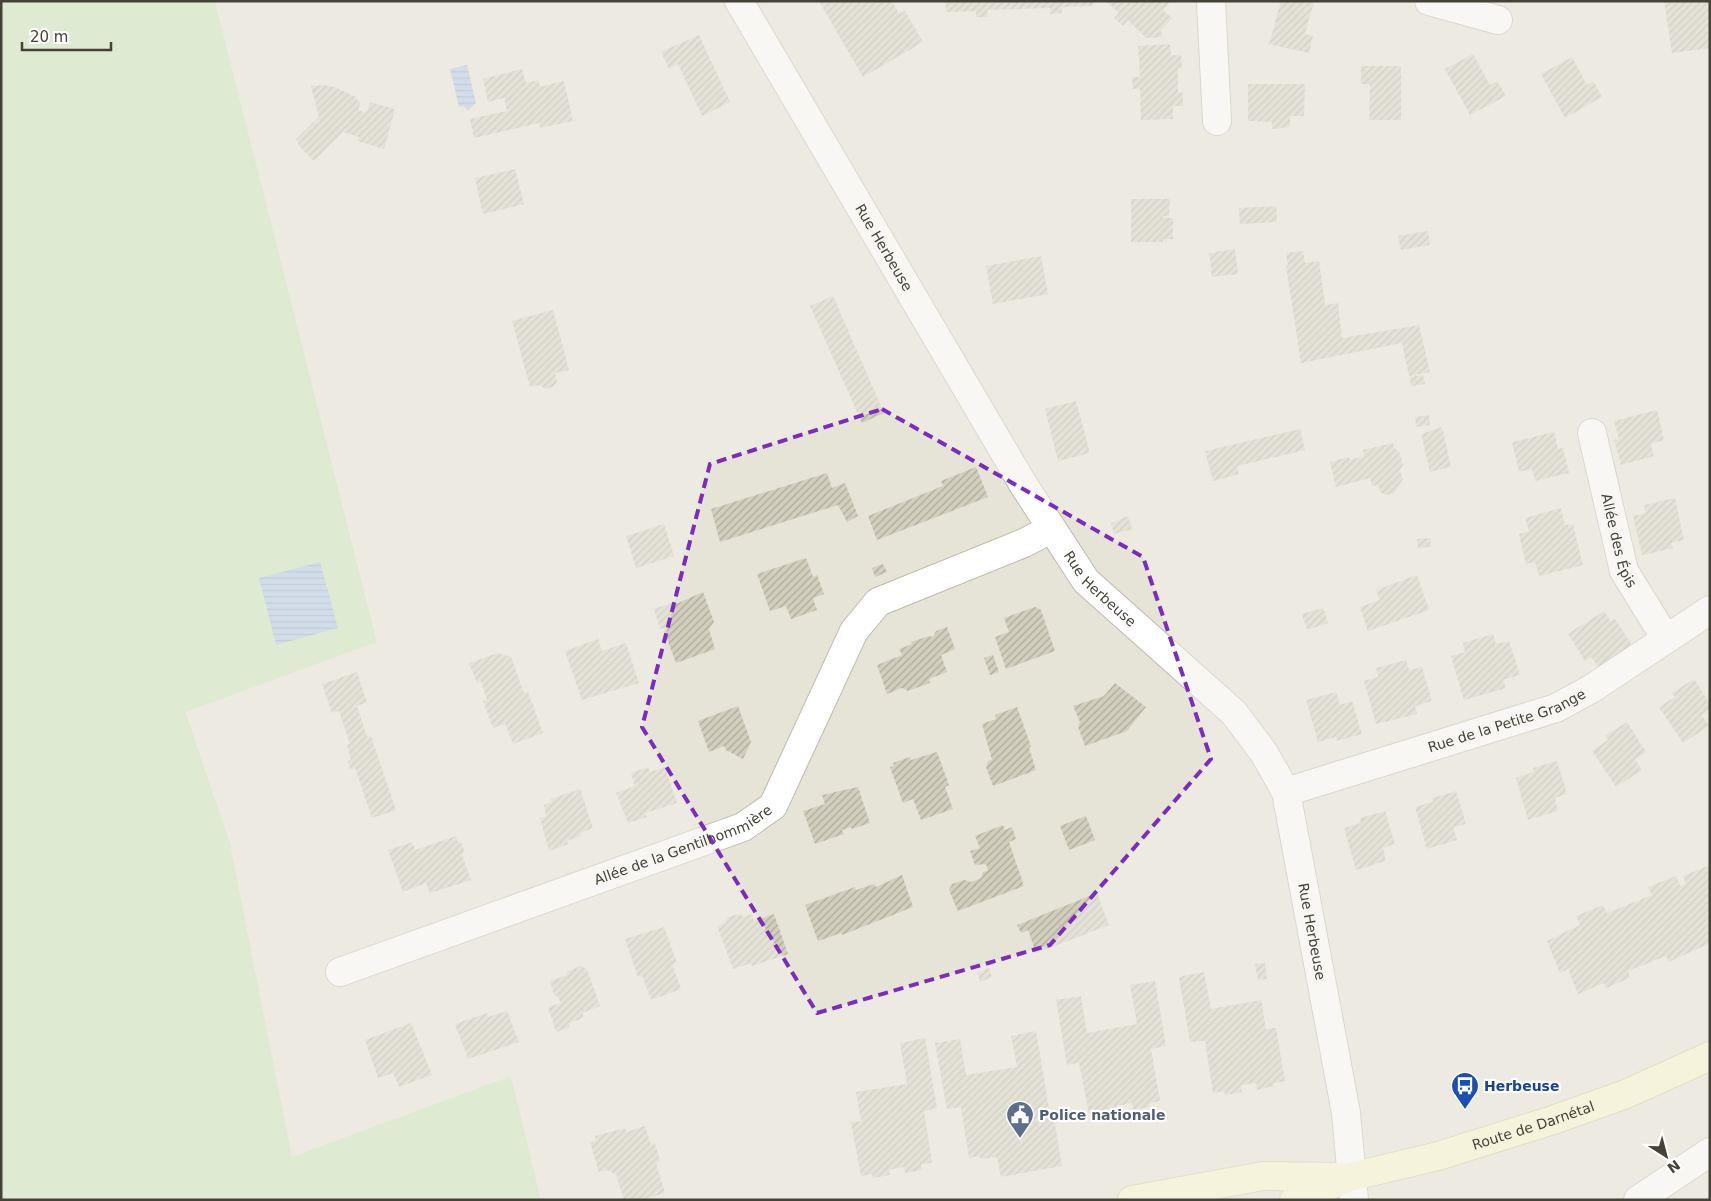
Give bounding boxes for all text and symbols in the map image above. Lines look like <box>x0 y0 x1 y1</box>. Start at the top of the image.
scale bar <box>22 20 111 52</box>
text: 20 m <box>30 28 68 46</box>
street label: Rue Herbeuse <box>852 201 916 294</box>
street label: Allée des Épis <box>1598 492 1640 590</box>
street label: Rue Herbeuse <box>1061 548 1139 630</box>
street label: Rue de la Petite Grange <box>1426 686 1588 755</box>
street label: Allée de la Gentilhommière <box>592 801 775 888</box>
street label: Rue Herbeuse <box>1295 882 1329 981</box>
bus stop icon: Herbeuse <box>1450 1071 1480 1110</box>
place label: Herbeuse <box>1484 1078 1559 1094</box>
street label: Route de Darnétal <box>1470 1098 1596 1153</box>
public building icon: Police nationale <box>1005 1100 1035 1139</box>
place label: Police nationale <box>1039 1107 1165 1123</box>
north arrow <box>1641 1131 1691 1181</box>
text: N <box>1664 1157 1683 1176</box>

